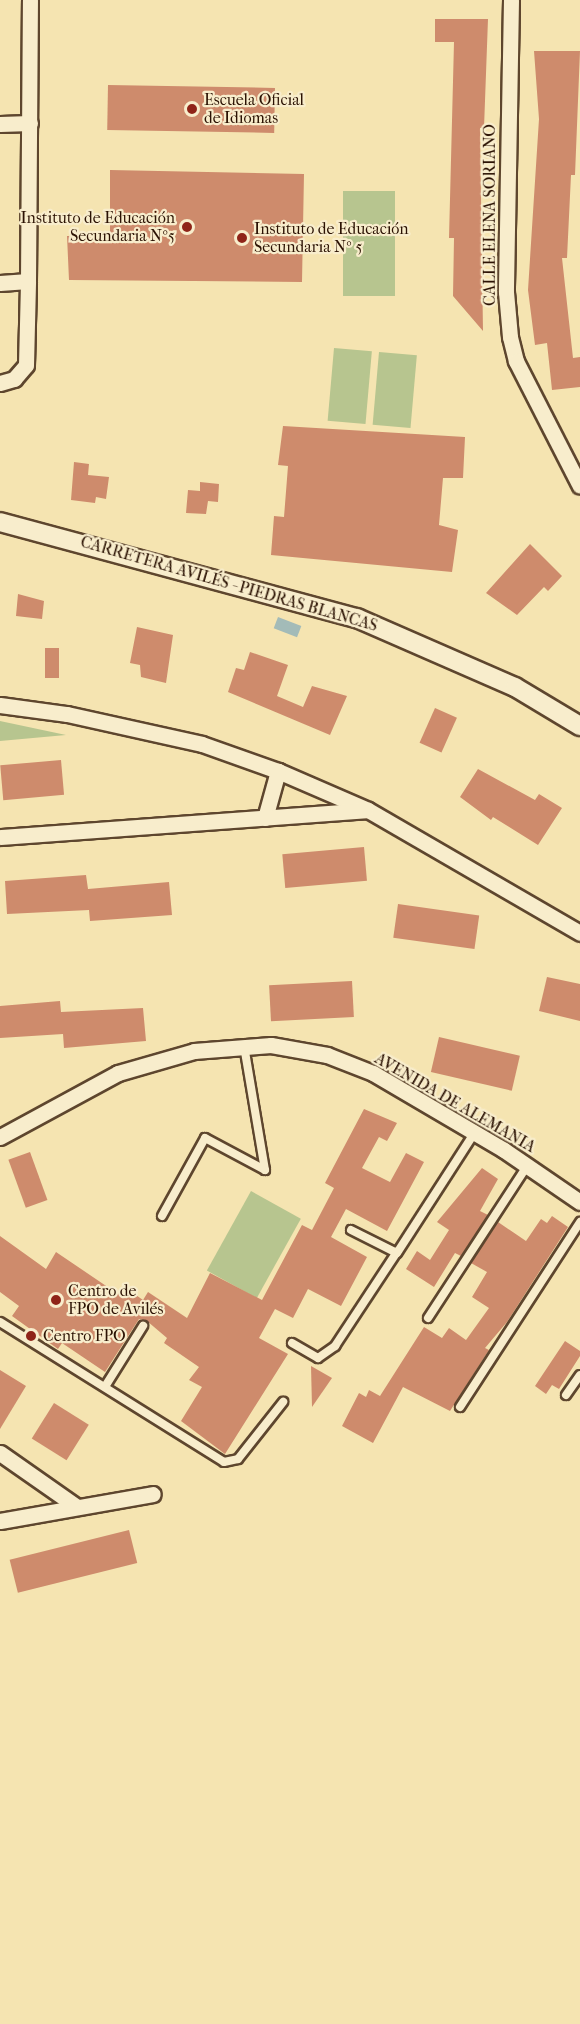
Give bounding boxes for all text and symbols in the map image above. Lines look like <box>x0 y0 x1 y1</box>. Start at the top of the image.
place label: Escuela Oficial de Idiomas <box>204 90 304 128</box>
marker: Escuela Oficial de Idiomas <box>185 102 199 116</box>
street label: CALLE ELENA SORIANO <box>480 124 500 306</box>
place label: Instituto de Educación Secundaria Nº5 <box>20 208 175 246</box>
place label: Instituto de Educación Secundaria Nº 5 <box>254 219 409 257</box>
marker: Instituto de Educación Secundaria Nº5 <box>180 220 194 234</box>
marker: Instituto de Educación Secundaria Nº 5 <box>235 231 249 245</box>
street label: CARRETERA AVILÉS - PIEDRAS BLANCAS <box>78 532 380 636</box>
street label: AVENIDA DE ALEMANIA <box>371 1049 539 1157</box>
place label: Centro de FPO de Avilés <box>68 1281 163 1319</box>
marker: Centro de FPO de Avilés <box>49 1293 63 1307</box>
place label: Centro FPO <box>43 1326 126 1346</box>
marker: Centro FPO <box>24 1329 38 1343</box>

